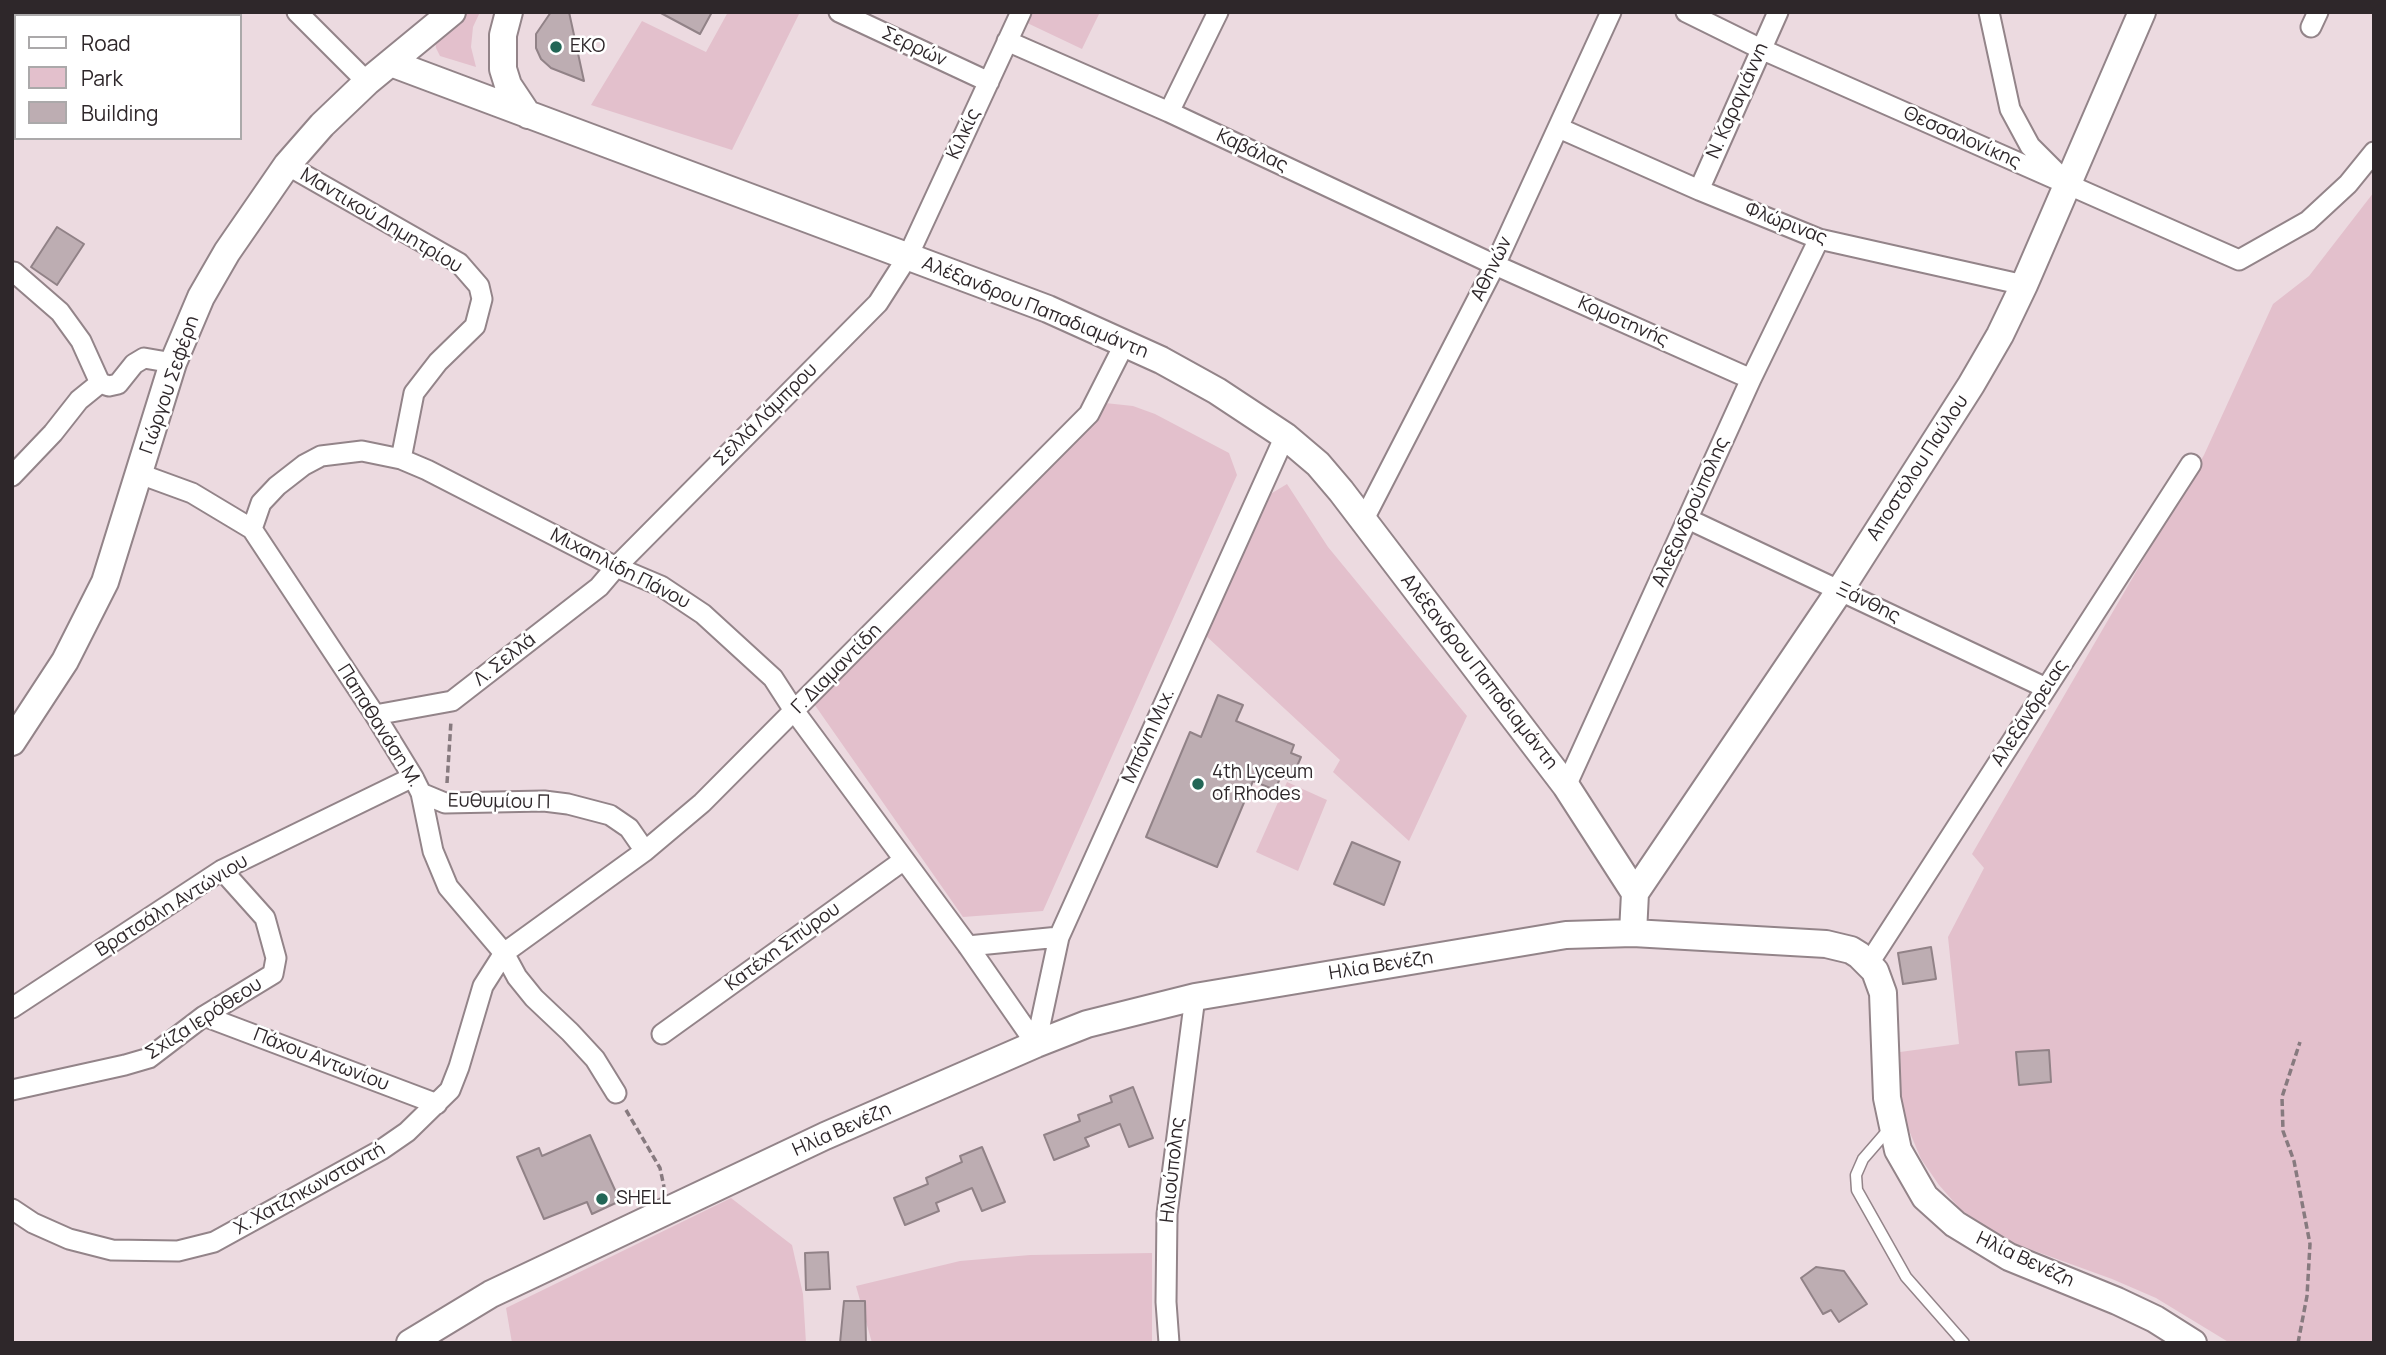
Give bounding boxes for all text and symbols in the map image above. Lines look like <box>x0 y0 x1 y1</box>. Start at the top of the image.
legend <box>14 14 242 140</box>
street label: Σερρών <box>878 22 950 72</box>
text: Road <box>81 29 131 57</box>
place label: EKO <box>570 36 605 58</box>
marker: EKO <box>548 39 564 55</box>
street label: Ν. Καραγιάννη <box>1702 39 1774 163</box>
text: Park <box>81 64 123 92</box>
text: Building <box>81 99 158 127</box>
street label: Θεσσαλονίκης <box>1900 102 2024 174</box>
street label: Κιλκίς <box>942 105 986 163</box>
street label: Καβάλας <box>1213 125 1291 177</box>
street label: Μαντικού Δημητρίου <box>296 164 466 278</box>
street label: Φλώρινας <box>1742 198 1830 250</box>
street label: Αθηνών <box>1467 233 1517 305</box>
street label: Αλέξανδρου Παπαδιαμάντη <box>919 252 1151 364</box>
street label: Κομοτηνής <box>1574 292 1672 352</box>
street label: Γιώργου Σεφέρη <box>136 313 204 457</box>
street label: Σελλά Λάμπρου <box>710 359 822 471</box>
street label: Αποστόλου Παύλου <box>1862 391 1974 545</box>
street label: Αλεξανδρούπολης <box>1648 434 1734 590</box>
street label: Μιχαηλίδη Πάνου <box>546 524 694 614</box>
street label: Αλέξανδρου Παπαδιαμάντη <box>1396 570 1562 774</box>
street label: Ξάνθης <box>1832 578 1904 628</box>
street label: Γ. Διαμαντίδη <box>787 619 887 719</box>
street label: Λ. Σελλά <box>469 629 541 691</box>
street label: Αλεξάνδρειας <box>1987 655 2073 771</box>
street label: Παπαθανάση Μ. <box>332 660 426 792</box>
street label: Μπόνη Μιχ. <box>1118 685 1180 787</box>
place label: 4th Lyceum of Rhodes <box>1212 762 1313 806</box>
marker: 4th Lyceum of Rhodes <box>1190 776 1206 792</box>
street label: Ευθυμίου Π <box>448 790 550 814</box>
street label: Βρατσάλη Αντώνιου <box>92 850 252 962</box>
street label: Κατέχη Σπύρου <box>721 898 845 996</box>
street label: Ηλία Βενέζη <box>1327 947 1435 985</box>
street label: Σχίζα Ιερόθεου <box>142 973 266 1065</box>
street label: Πάχου Αντωνίου <box>250 1024 392 1096</box>
street label: Ηλία Βενέζη <box>789 1098 895 1162</box>
street label: Ηλιούπολης <box>1156 1116 1190 1224</box>
street label: Χ. Χατζηκωνσταντή <box>231 1138 389 1240</box>
place label: SHELL <box>616 1188 671 1210</box>
marker: SHELL <box>594 1191 610 1207</box>
street label: Ηλία Βενέζη <box>1972 1227 2078 1293</box>

